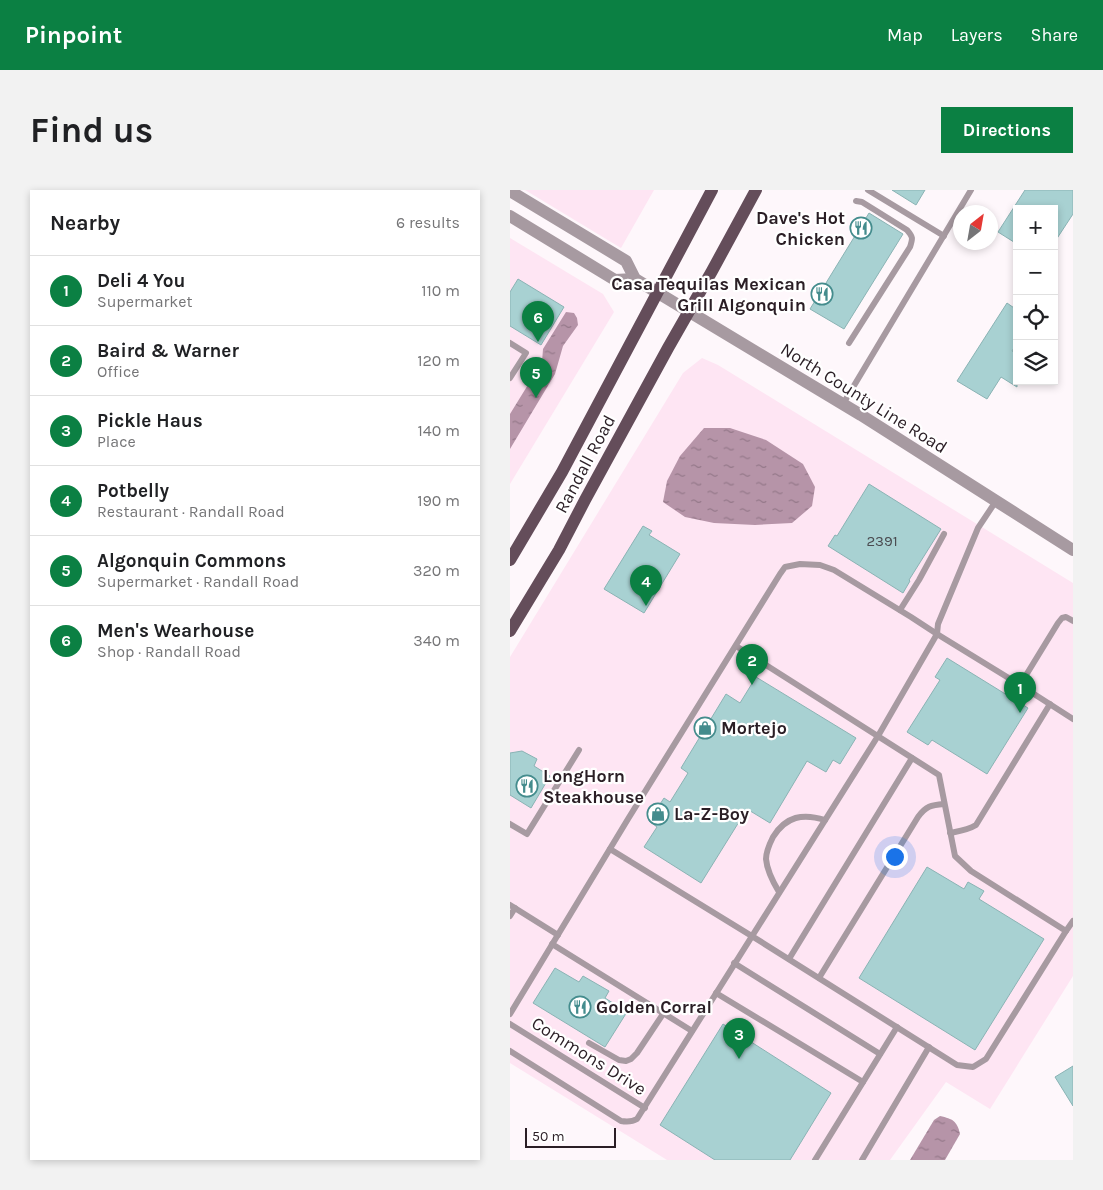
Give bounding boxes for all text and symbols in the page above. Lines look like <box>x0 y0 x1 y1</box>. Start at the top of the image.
text: Pinpoint <box>25 21 122 49</box>
text: Map <box>887 24 923 46</box>
text: Layers <box>951 24 1003 46</box>
text: Share <box>1031 24 1078 46</box>
button: Directions <box>941 107 1073 153</box>
text: Find us <box>30 110 153 151</box>
north arrow <box>953 205 998 250</box>
map controls <box>1013 205 1058 385</box>
button: + <box>1013 205 1058 250</box>
place label: Dave's Hot Chicken <box>756 207 845 250</box>
text: Nearby <box>50 211 120 235</box>
text: 6 results <box>396 213 460 232</box>
restaurant icon: Dave's Hot Chicken <box>849 216 873 240</box>
button: − <box>1013 250 1058 295</box>
text: Deli 4 You <box>97 270 185 292</box>
place label: Casa Tequilas Mexican Grill Algonquin <box>611 273 806 316</box>
text: 1 <box>63 281 69 300</box>
text: 110 m <box>421 281 460 300</box>
restaurant icon: Casa Tequilas Mexican Grill Algonquin <box>810 282 834 306</box>
text: Supermarket <box>97 292 193 311</box>
button: locate <box>1013 295 1058 340</box>
pin: 6 <box>522 301 554 342</box>
street label: North County Line Road <box>777 338 951 458</box>
text: Baird & Warner <box>97 340 239 362</box>
button: layers <box>1013 340 1058 385</box>
text: 2 <box>61 351 71 370</box>
text: 120 m <box>417 351 460 370</box>
pin: 5 <box>520 357 552 398</box>
text: Office <box>97 362 140 381</box>
text: Pickle Haus <box>97 410 203 432</box>
street label: Randall Road <box>550 411 620 517</box>
text: 3 <box>61 421 71 440</box>
text: 140 m <box>418 421 460 440</box>
text: Place <box>97 432 136 451</box>
text: Potbelly <box>97 480 169 502</box>
text: 4 <box>61 491 71 510</box>
text: 190 m <box>417 491 460 510</box>
text: Restaurant · Randall Road <box>97 502 285 521</box>
house number: 2391 <box>866 532 898 550</box>
text: Algonquin Commons <box>97 550 286 572</box>
text: 5 <box>61 561 71 580</box>
text: 320 m <box>413 561 460 580</box>
pin: 4 <box>630 565 662 606</box>
text: Supermarket · Randall Road <box>97 572 299 591</box>
text: Men's Wearhouse <box>97 620 254 642</box>
text: 6 <box>61 631 71 650</box>
text: 340 m <box>413 631 460 650</box>
text: Shop · Randall Road <box>97 642 241 661</box>
pin: 2 <box>736 644 768 685</box>
pin: 1 <box>1004 672 1036 713</box>
shop icon: Mortejo <box>693 716 717 740</box>
place label: Mortejo <box>721 717 787 739</box>
place label: LongHorn Steakhouse <box>543 765 644 808</box>
restaurant icon: LongHorn Steakhouse <box>515 774 539 798</box>
shop icon: La-Z-Boy <box>646 802 670 826</box>
place label: La-Z-Boy <box>674 803 749 825</box>
your location <box>882 844 908 870</box>
restaurant icon: Golden Corral <box>568 995 592 1019</box>
place label: Golden Corral <box>596 996 712 1018</box>
street label: Commons Drive <box>528 1012 650 1100</box>
pin: 3 <box>723 1018 755 1059</box>
scale bar <box>525 1125 616 1148</box>
text: 50 m <box>532 1128 565 1145</box>

